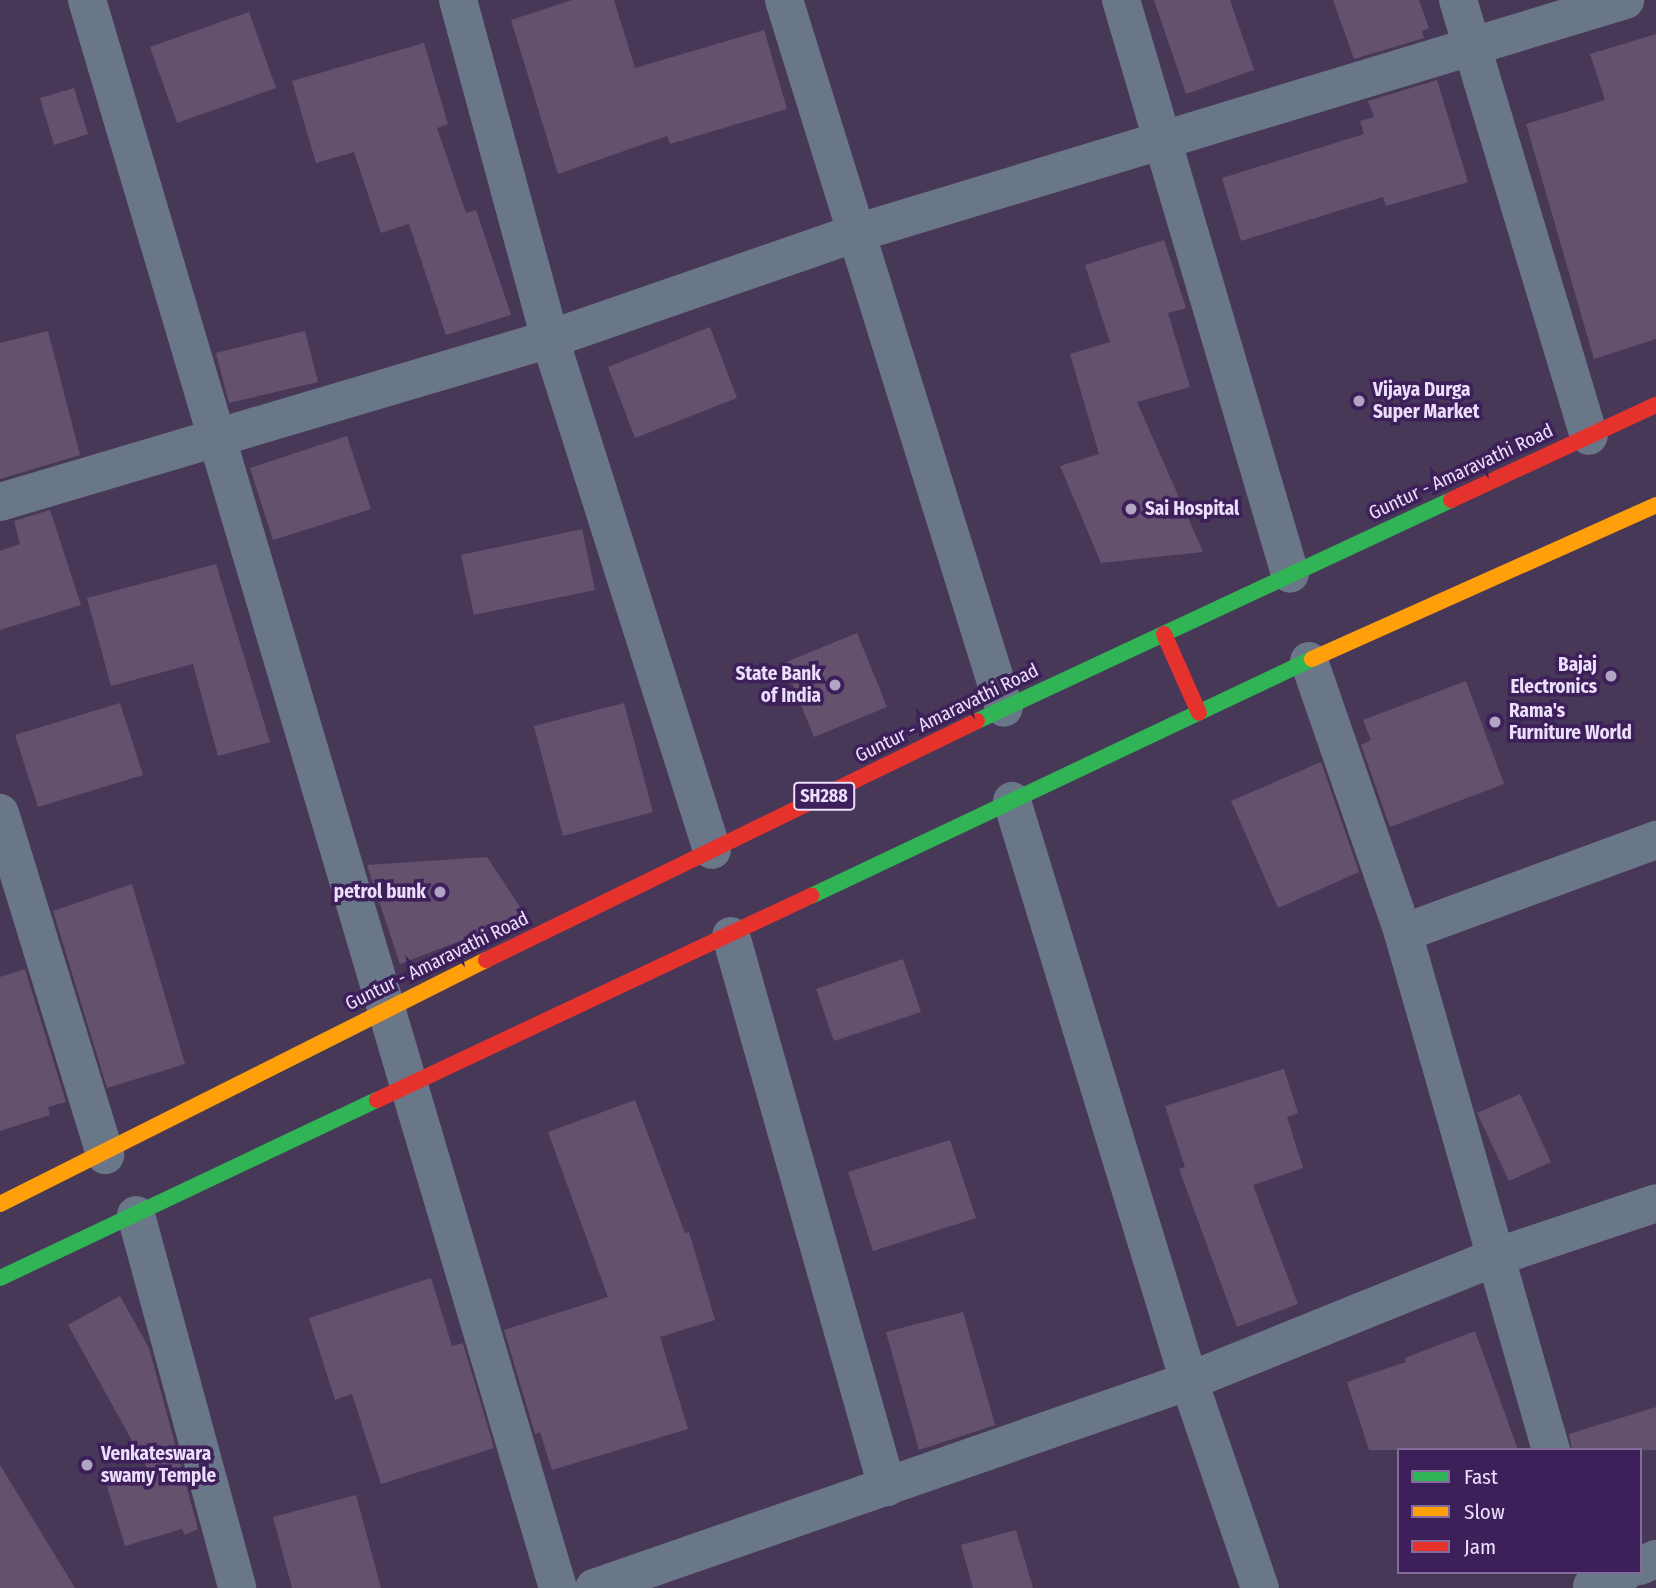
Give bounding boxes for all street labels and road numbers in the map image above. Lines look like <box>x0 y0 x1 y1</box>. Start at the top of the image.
street label: Guntur - Amaravathi Road <box>1365 419 1557 525</box>
street label: Guntur - Amaravathi Road <box>852 659 1042 767</box>
road number: SH288 <box>792 782 856 810</box>
street label: Guntur - Amaravathi Road <box>342 907 532 1015</box>

